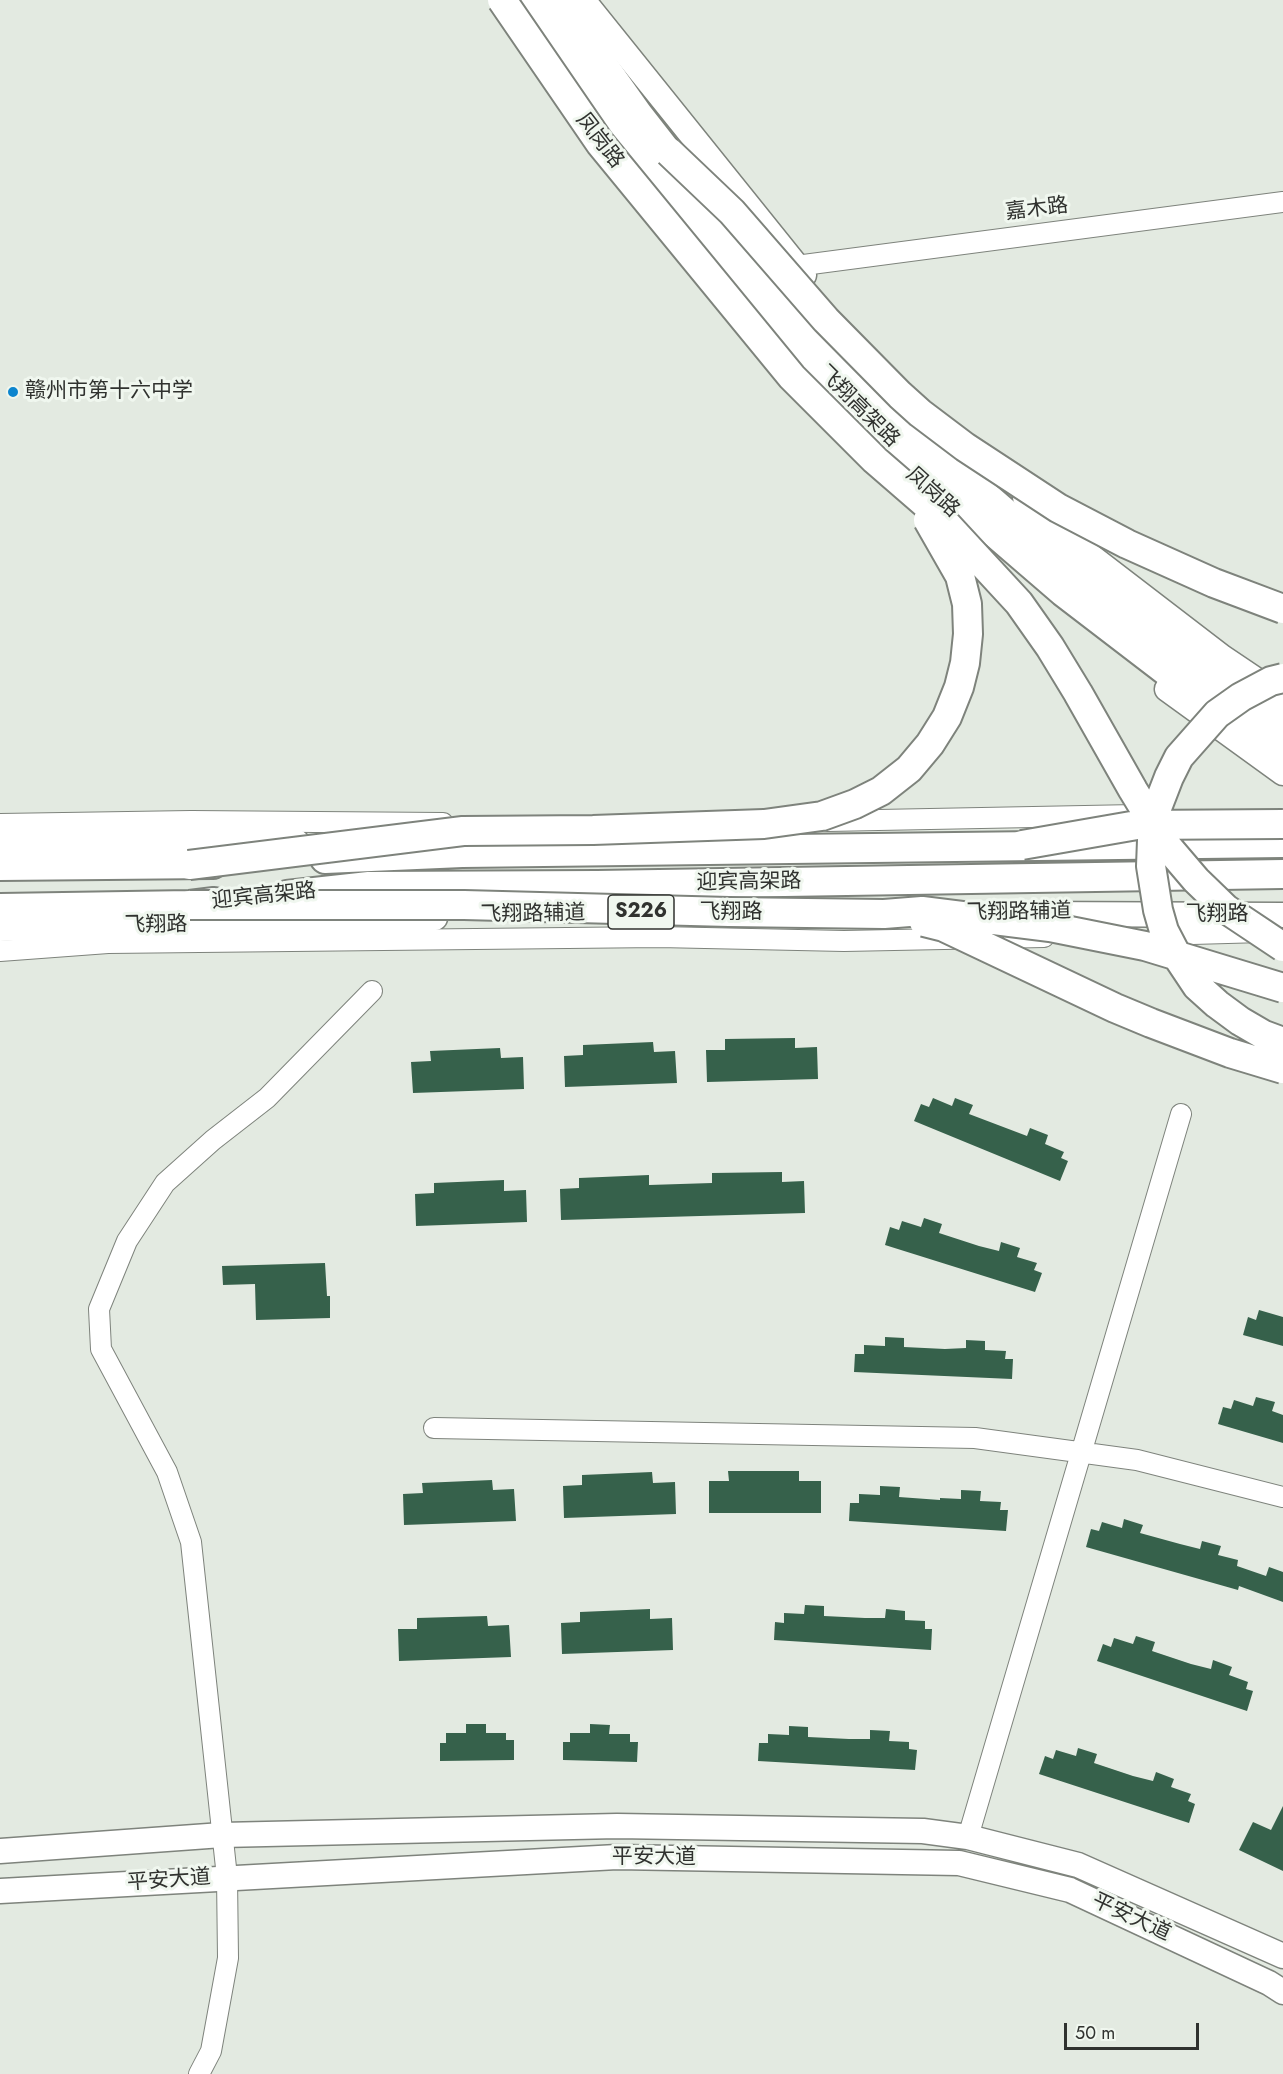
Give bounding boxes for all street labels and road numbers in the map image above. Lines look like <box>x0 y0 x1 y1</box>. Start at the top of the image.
street label: 凤岗路 <box>570 108 628 174</box>
street label: 嘉木路 <box>1004 194 1070 226</box>
street label: 飞翔高架路 <box>812 361 904 453</box>
street label: 凤岗路 <box>900 463 964 523</box>
street label: 迎宾高架路 <box>696 869 802 897</box>
street label: 迎宾高架路 <box>210 879 318 915</box>
road number: S226 <box>608 895 674 929</box>
street label: 飞翔路辅道 <box>966 899 1072 927</box>
street label: 飞翔路 <box>700 900 762 926</box>
street label: 飞翔路辅道 <box>480 901 586 929</box>
street label: 飞翔路 <box>1186 902 1248 928</box>
street label: 飞翔路 <box>124 913 188 939</box>
street label: 平安大道 <box>612 1845 696 1871</box>
street label: 平安大道 <box>126 1866 212 1896</box>
street label: 平安大道 <box>1088 1889 1174 1947</box>

